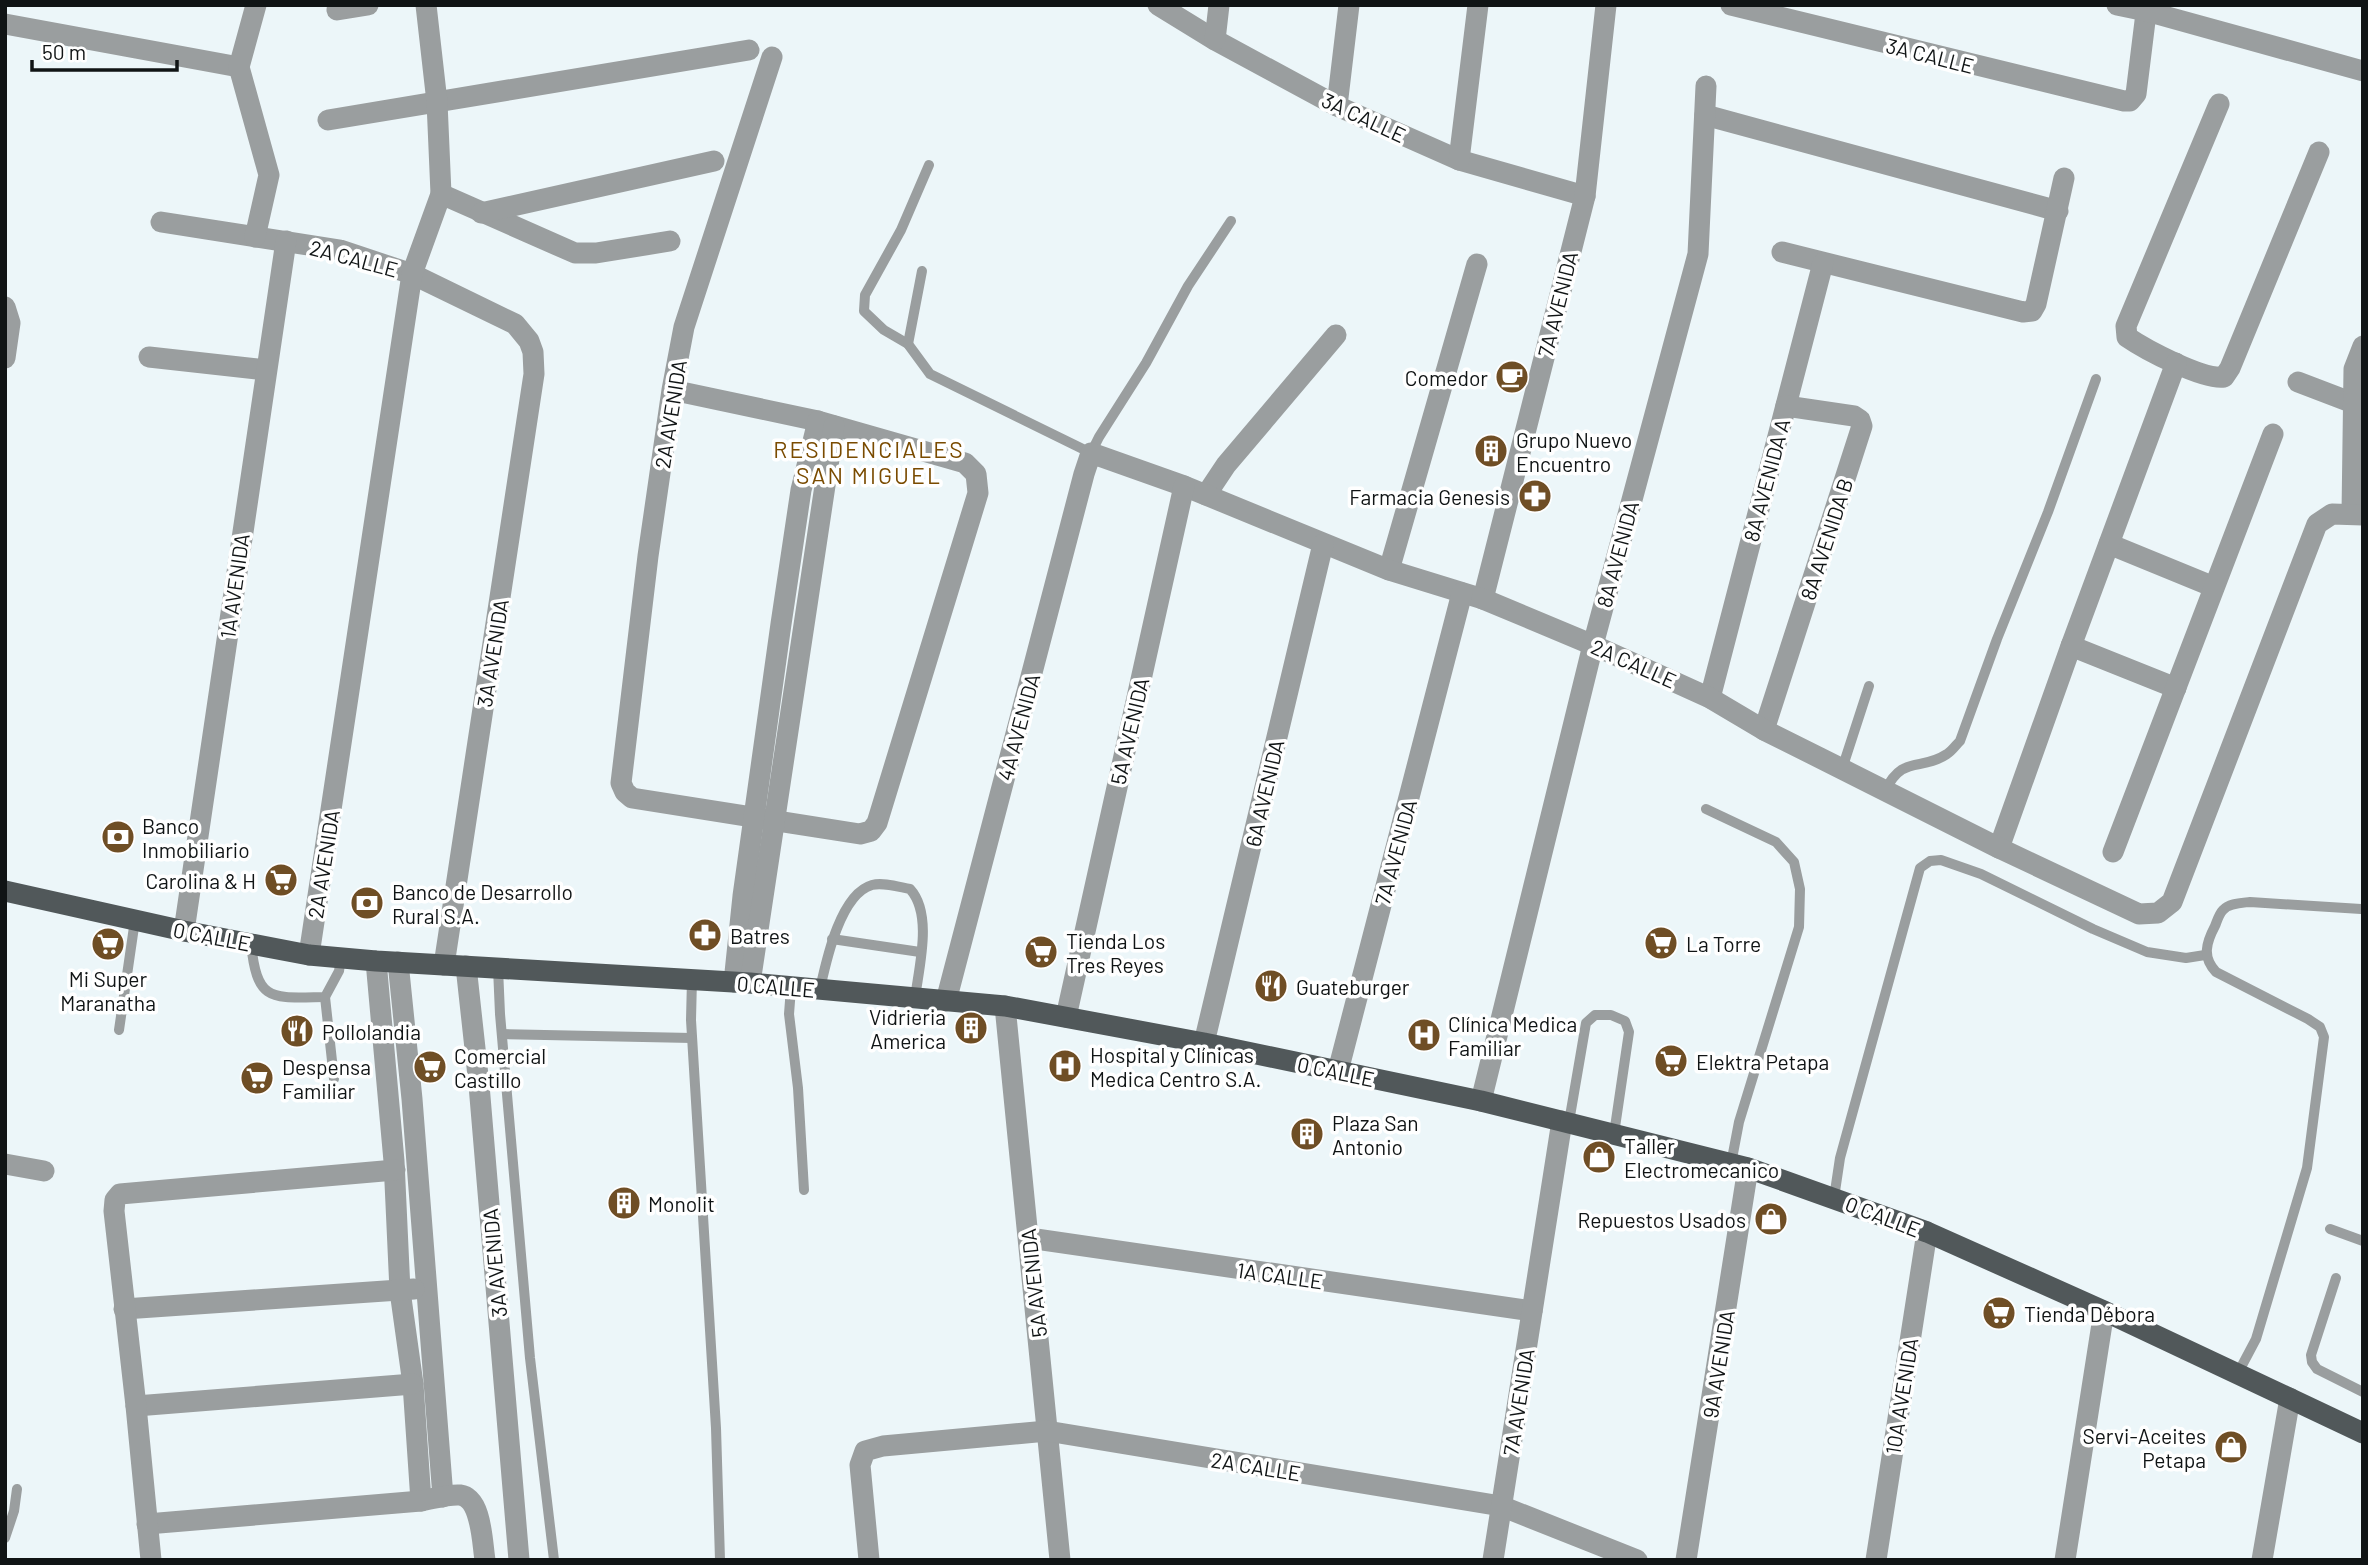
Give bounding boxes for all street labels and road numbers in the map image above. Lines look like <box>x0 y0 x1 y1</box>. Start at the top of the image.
street label: 3A CALLE <box>1883 32 1977 78</box>
street label: 3A CALLE <box>1318 87 1410 147</box>
street label: 2A CALLE <box>307 234 401 282</box>
street label: 7A AVENIDA <box>1532 248 1582 360</box>
street label: 2A AVENIDA <box>649 358 691 470</box>
street label: 8A AVENIDA A <box>1738 416 1794 544</box>
street label: 8A AVENIDA B <box>1795 475 1857 603</box>
street label: 8A AVENIDA <box>1591 498 1643 610</box>
street label: 1A AVENIDA <box>214 532 254 640</box>
street label: 3A AVENIDA <box>471 597 513 709</box>
street label: 2A CALLE <box>1588 633 1680 693</box>
street label: 4A AVENIDA <box>992 670 1044 783</box>
street label: 5A AVENIDA <box>1105 675 1154 787</box>
street label: 6A AVENIDA <box>1240 737 1289 849</box>
street label: 7A AVENIDA <box>1369 796 1421 908</box>
street label: 2A AVENIDA <box>302 808 344 920</box>
street label: 0 CALLE <box>171 916 253 956</box>
street label: 0 CALLE <box>736 970 816 1002</box>
street label: 0 CALLE <box>1295 1051 1377 1091</box>
street label: 0 CALLE <box>1842 1190 1924 1242</box>
street label: 3A AVENIDA <box>477 1207 511 1318</box>
street label: 5A AVENIDA <box>1015 1227 1051 1339</box>
street label: 1A CALLE <box>1236 1257 1324 1293</box>
street label: 9A AVENIDA <box>1697 1308 1739 1420</box>
street label: 10A AVENIDA <box>1879 1336 1923 1456</box>
street label: 7A AVENIDA <box>1497 1346 1539 1457</box>
street label: 2A CALLE <box>1209 1447 1303 1485</box>

